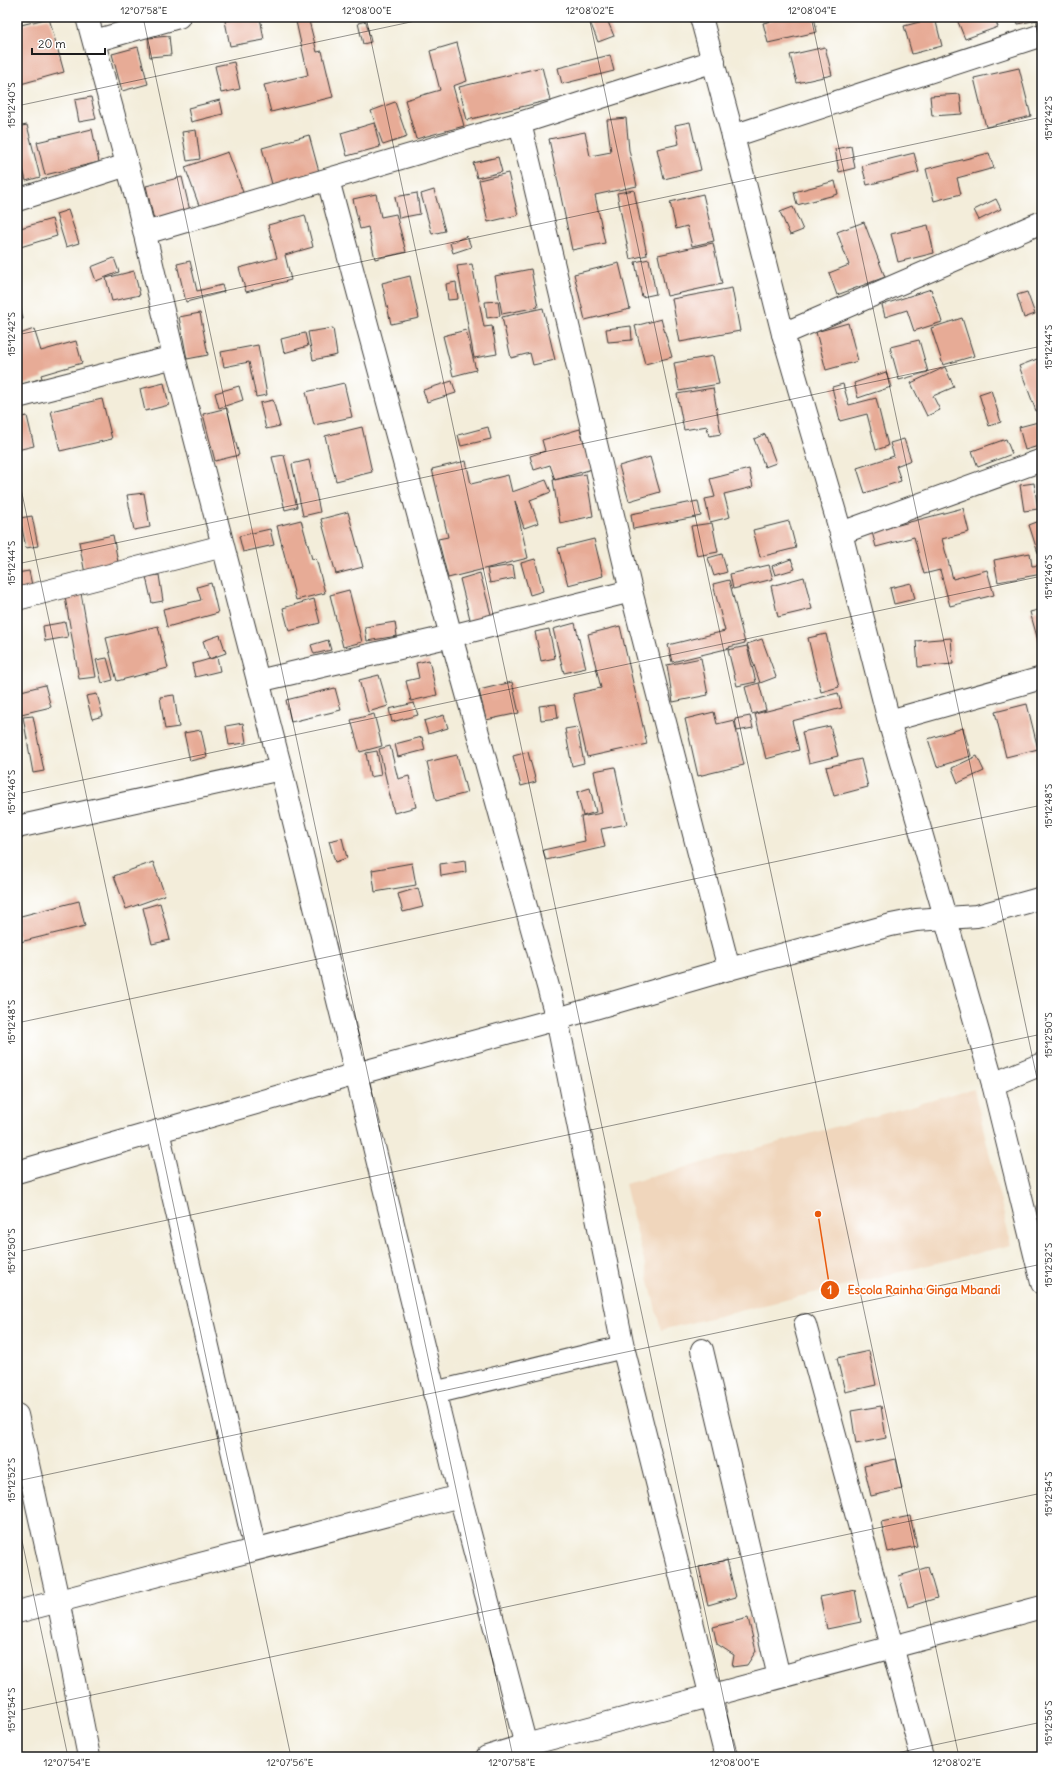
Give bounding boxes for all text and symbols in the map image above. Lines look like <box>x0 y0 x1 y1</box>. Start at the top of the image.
text: 12°07'58"E <box>121 4 168 17</box>
text: 12°08'00"E <box>342 4 392 17</box>
text: 12°08'02"E <box>566 4 614 17</box>
text: 12°08'04"E <box>788 4 836 17</box>
scale bar <box>32 30 105 56</box>
text: 20 m <box>38 36 66 51</box>
text: 15°12'40"S <box>5 82 18 128</box>
text: 15°12'42"S <box>1042 95 1055 140</box>
text: 15°12'42"S <box>5 311 18 356</box>
text: 15°12'44"S <box>1042 324 1055 369</box>
text: 15°12'44"S <box>5 540 18 585</box>
text: 15°12'46"S <box>1042 554 1055 599</box>
text: 15°12'46"S <box>5 769 18 814</box>
text: 15°12'48"S <box>1042 783 1055 828</box>
text: 15°12'48"S <box>5 999 18 1044</box>
text: 15°12'50"S <box>1042 1012 1055 1058</box>
text: 15°12'50"S <box>5 1228 18 1274</box>
text: 15°12'52"S <box>1042 1242 1055 1287</box>
callout: Escola Rainha Ginga Mbandi <box>820 1278 1009 1302</box>
text: 1 <box>828 1282 832 1297</box>
text: Escola Rainha Ginga Mbandi <box>848 1282 1001 1298</box>
text: 15°12'52"S <box>5 1457 18 1502</box>
text: 15°12'54"S <box>1042 1471 1055 1516</box>
text: 15°12'54"S <box>5 1687 18 1732</box>
text: 15°12'56"S <box>1042 1700 1055 1745</box>
text: 12°07'54"E <box>44 1756 91 1769</box>
text: 12°07'56"E <box>267 1756 314 1769</box>
text: 12°07'58"E <box>489 1756 536 1769</box>
text: 12°08'00"E <box>710 1756 760 1769</box>
text: 12°08'02"E <box>933 1756 981 1769</box>

